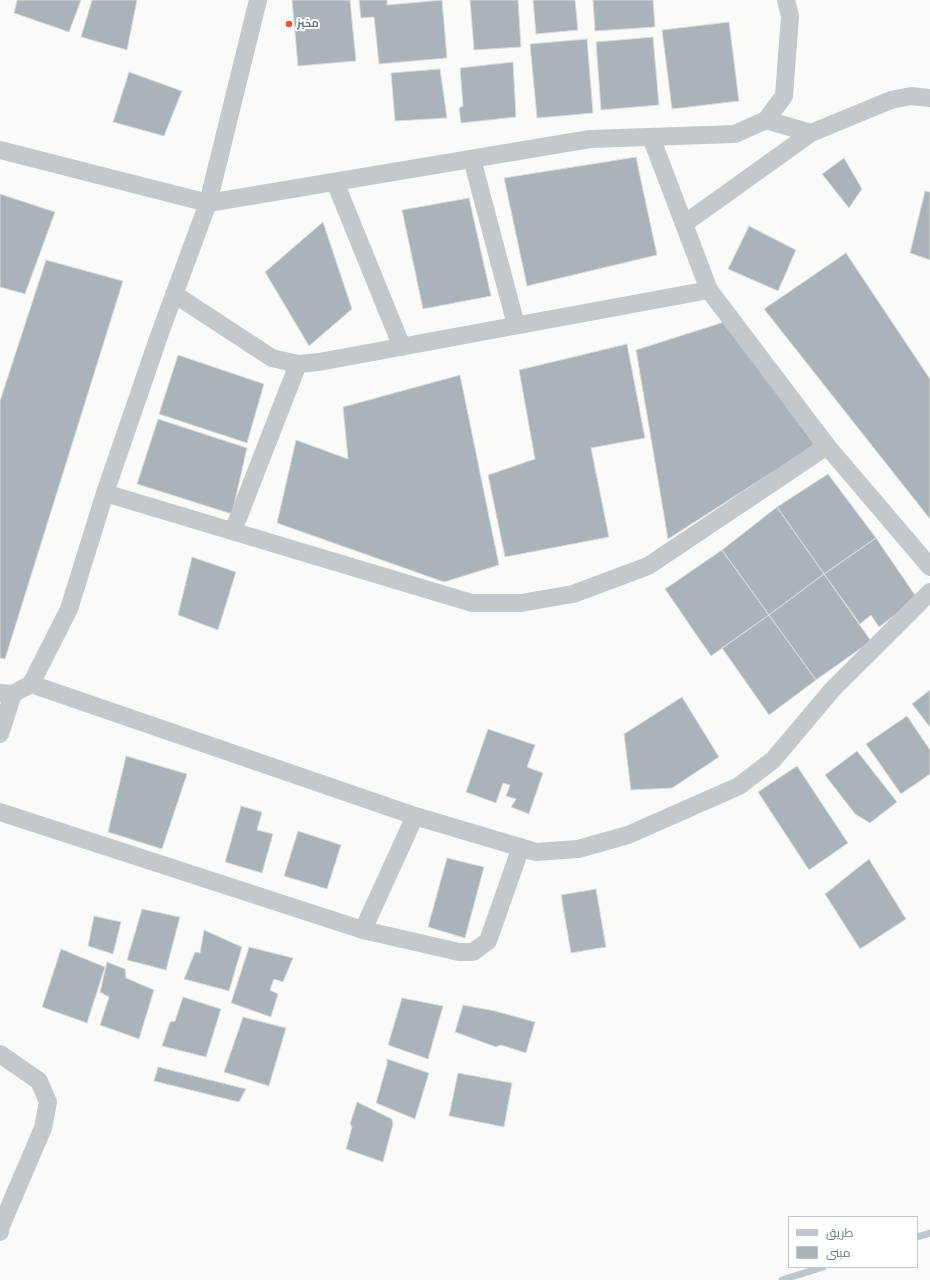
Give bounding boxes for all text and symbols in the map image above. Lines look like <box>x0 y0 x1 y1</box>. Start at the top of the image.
place label: مخبز <box>297 17 319 31</box>
marker: مخبز <box>284 19 294 29</box>
legend <box>788 1216 918 1268</box>
text: طريق <box>826 1226 853 1240</box>
text: مبنى <box>826 1246 851 1260</box>

